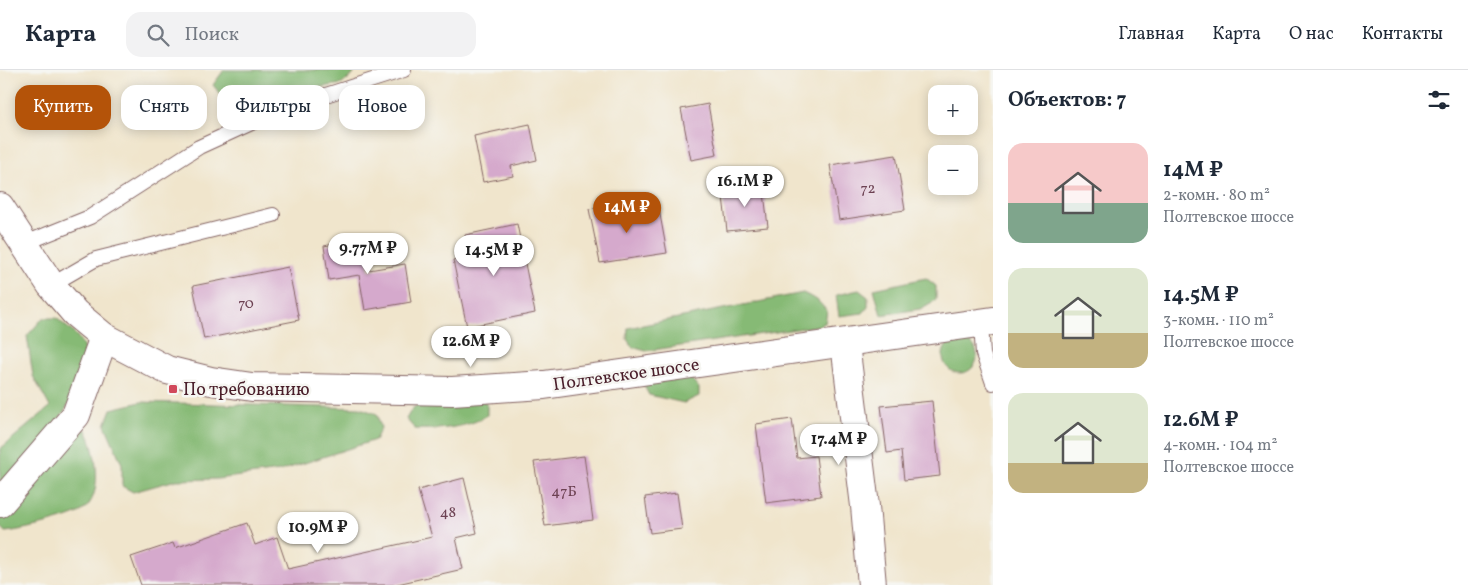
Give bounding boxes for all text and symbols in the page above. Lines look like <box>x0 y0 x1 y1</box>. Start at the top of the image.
search box <box>126 12 476 57</box>
text: Карта <box>25 18 96 52</box>
icon: search <box>144 21 172 49</box>
text: Поиск <box>184 22 239 48</box>
text: Главная <box>1118 22 1184 47</box>
text: Карта <box>1212 22 1261 47</box>
text: О нас <box>1289 22 1334 47</box>
text: Контакты <box>1362 22 1443 47</box>
chip: Купить <box>15 85 111 130</box>
chip: Снять <box>121 85 207 130</box>
chip: Фильтры <box>217 85 329 130</box>
chip: Новое <box>339 85 425 130</box>
map controls <box>928 85 978 195</box>
button: + <box>928 85 978 135</box>
text: Объектов: 7 <box>1008 86 1127 115</box>
icon: filters <box>1425 86 1453 114</box>
button: − <box>928 145 978 195</box>
text: 14M ₽ <box>1163 156 1223 185</box>
icon: home <box>1048 163 1108 223</box>
pin: 16.1M ₽ <box>699 166 791 208</box>
text: 16.1M ₽ <box>717 171 773 193</box>
house number: 72 <box>860 179 876 200</box>
text: 2-комн. · 80 m² <box>1163 185 1270 207</box>
pin: 14M ₽ <box>592 191 662 234</box>
text: 14M ₽ <box>604 197 650 219</box>
text: Полтевское шоссе <box>1163 207 1294 229</box>
pin: 9.77M ₽ <box>322 232 414 275</box>
pin: 14.5M ₽ <box>448 234 540 277</box>
text: 9.77M ₽ <box>339 238 397 260</box>
text: 14.5M ₽ <box>465 240 523 262</box>
text: 14.5M ₽ <box>1163 281 1239 310</box>
icon: home <box>1048 288 1108 348</box>
house number: 70 <box>238 294 254 315</box>
text: 3-комн. · 110 m² <box>1163 310 1274 332</box>
pin: 12.6M ₽ <box>425 326 517 368</box>
text: 12.6M ₽ <box>442 331 500 353</box>
text: Полтевское шоссе <box>1163 332 1294 354</box>
street label: Полтевское шоссе <box>551 353 701 398</box>
place label: По требованию <box>183 378 310 403</box>
marker: По требованию <box>167 383 179 395</box>
text: 12.6M ₽ <box>1163 406 1239 435</box>
icon: home <box>1048 413 1108 473</box>
pin: 17.4M ₽ <box>793 424 885 466</box>
text: 17.4M ₽ <box>811 429 867 451</box>
text: 4-комн. · 104 m² <box>1163 435 1277 457</box>
text: Полтевское шоссе <box>1163 457 1294 479</box>
house number: 47Б <box>551 482 577 503</box>
house number: 48 <box>440 503 456 524</box>
pin: 10.9M ₽ <box>272 512 364 554</box>
text: 10.9M ₽ <box>288 517 348 539</box>

